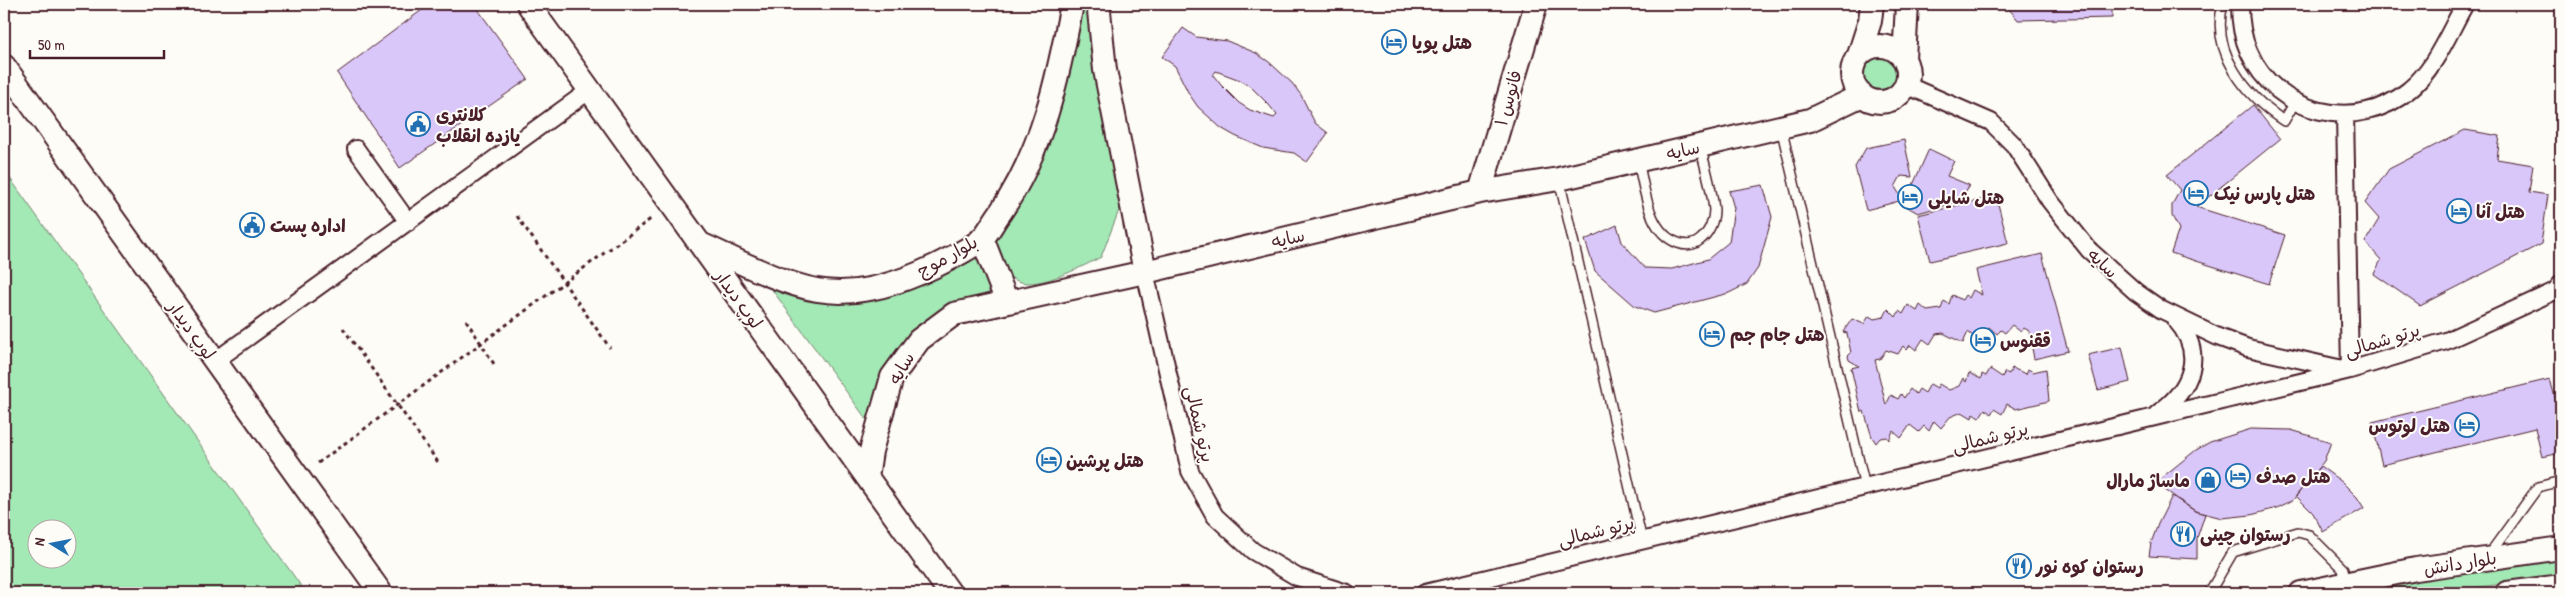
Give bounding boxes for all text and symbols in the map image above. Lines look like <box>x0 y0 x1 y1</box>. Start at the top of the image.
scale bar <box>30 28 164 60</box>
hotel icon: هتل پویا <box>1381 29 1407 55</box>
place label: هتل پویا <box>1412 30 1472 55</box>
text: 50 m <box>38 34 65 55</box>
street label: فانوس ۱ <box>1488 67 1528 129</box>
place label: کلانتری یازده انقلاب <box>436 102 520 148</box>
public building icon: کلانتری یازده انقلاب <box>405 111 431 137</box>
street label: سایه <box>1664 134 1702 166</box>
hotel icon: هتل پارس نیک <box>2183 180 2209 206</box>
place label: هتل پارس نیک <box>2214 181 2316 206</box>
hotel icon: هتل شایلی <box>1897 184 1923 210</box>
place label: هتل شایلی <box>1928 185 2004 210</box>
hotel icon: هتل آنا <box>2446 198 2472 224</box>
place label: هتل آنا <box>2476 199 2525 224</box>
public building icon: اداره پست <box>239 212 265 238</box>
place label: اداره پست <box>270 213 346 238</box>
street label: سایه <box>1269 222 1307 254</box>
street label: بلوار موج <box>912 229 982 283</box>
street label: سایه <box>2082 242 2124 284</box>
street label: لوپ دیدار <box>708 263 769 334</box>
street label: لوپ دیدار <box>161 294 222 365</box>
street label: پرتو شمالی <box>2341 317 2423 363</box>
hotel icon: هتل جام جم <box>1699 321 1725 347</box>
place label: هتل جام جم <box>1730 322 1825 349</box>
hotel icon: ققنوس <box>1970 327 1996 353</box>
place label: ققنوس <box>2000 328 2051 353</box>
street label: سایه <box>882 347 920 389</box>
street label: پرتو شمالی <box>1179 383 1221 465</box>
hotel icon: هتل لوتوس <box>2454 412 2480 438</box>
place label: هتل لوتوس <box>2368 413 2450 438</box>
street label: پرتو شمالی <box>1949 415 2031 459</box>
hotel icon: هتل پرشین <box>1036 447 1062 473</box>
place label: هتل پرشین <box>1066 448 1144 473</box>
hotel icon: هتل صدف <box>2225 463 2251 489</box>
place label: هتل صدف <box>2256 464 2331 489</box>
shop icon: ماساژ مارال <box>2195 467 2221 493</box>
place label: ماساژ مارال <box>2106 468 2190 493</box>
street label: پرتو شمالی <box>1555 509 1637 553</box>
north arrow <box>28 520 78 570</box>
restaurant icon: رستوان چینی <box>2170 521 2196 547</box>
place label: رستوان چینی <box>2200 522 2291 547</box>
text: N <box>29 536 49 547</box>
street label: بلوار دانش <box>2422 545 2498 581</box>
restaurant icon: رستوان کوه نور <box>2006 553 2032 579</box>
place label: رستوان کوه نور <box>2035 554 2144 579</box>

